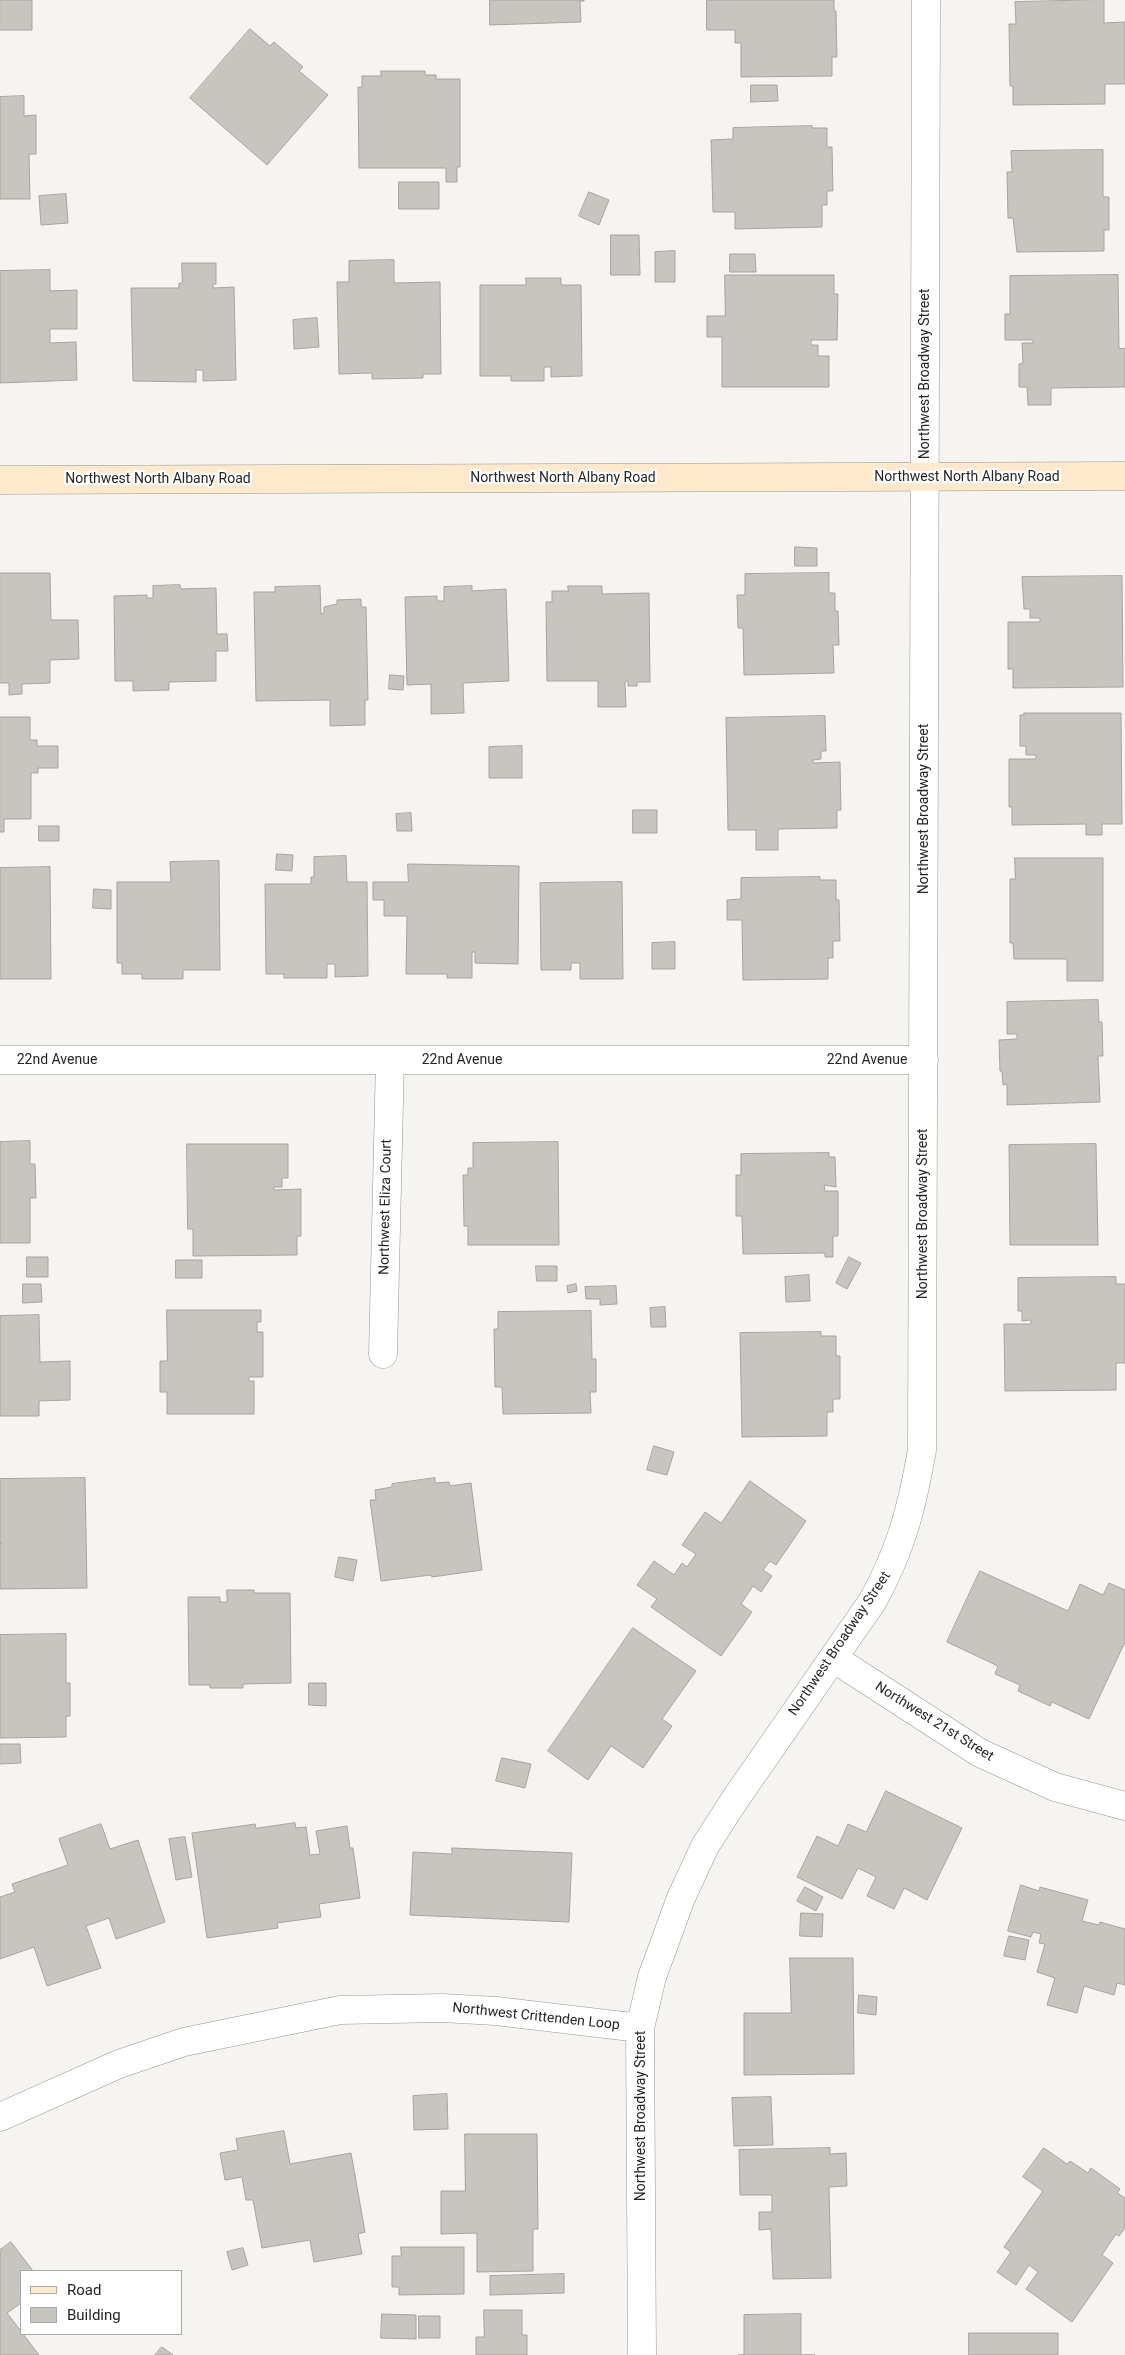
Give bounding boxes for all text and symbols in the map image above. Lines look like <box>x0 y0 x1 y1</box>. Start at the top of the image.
street label: Northwest Broadway Street <box>917 289 933 459</box>
street label: Northwest North Albany Road <box>874 469 1060 485</box>
street label: Northwest North Albany Road <box>470 470 656 486</box>
street label: Northwest North Albany Road <box>65 471 251 487</box>
street label: Northwest Broadway Street <box>916 724 932 894</box>
street label: 22nd Avenue <box>17 1052 97 1068</box>
street label: 22nd Avenue <box>422 1052 502 1068</box>
street label: 22nd Avenue <box>827 1052 907 1068</box>
street label: Northwest Broadway Street <box>915 1129 931 1299</box>
street label: Northwest Eliza Court <box>376 1139 396 1275</box>
street label: Northwest Broadway Street <box>785 1569 895 1719</box>
street label: Northwest 21st Street <box>872 1679 996 1765</box>
street label: Northwest Crittenden Loop <box>452 2000 620 2034</box>
street label: Northwest Broadway Street <box>633 2031 649 2201</box>
legend <box>20 2270 182 2335</box>
text: Road <box>67 2281 101 2299</box>
text: Building <box>67 2306 121 2324</box>

